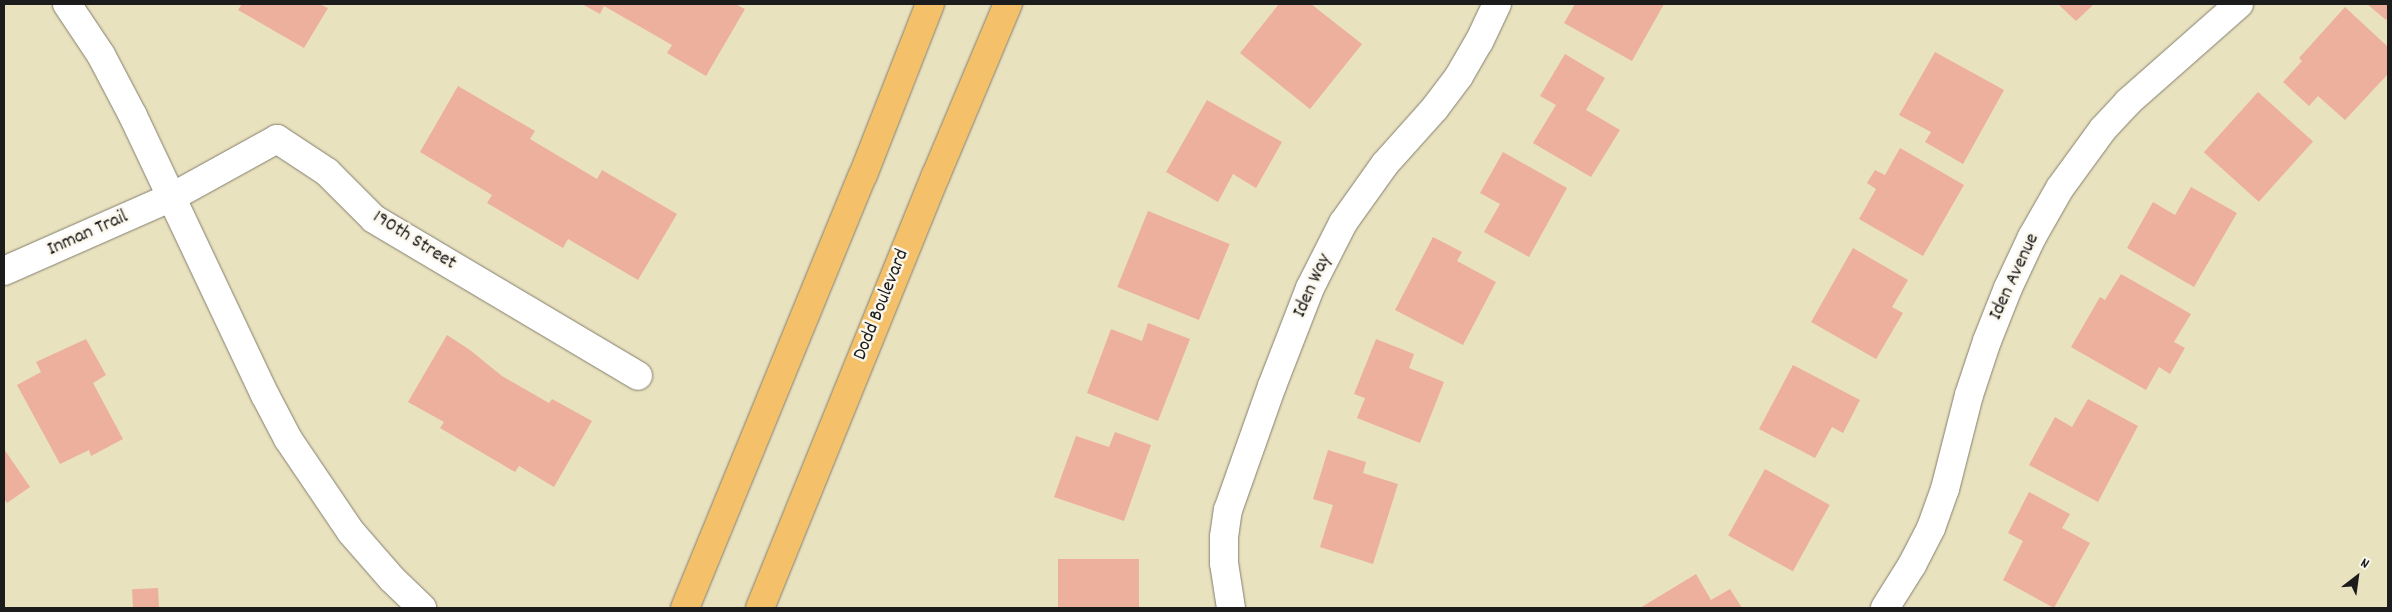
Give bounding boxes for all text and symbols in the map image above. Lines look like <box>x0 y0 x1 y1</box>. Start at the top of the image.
street label: Inman Trail <box>44 206 132 262</box>
street label: 190th Street <box>368 206 460 276</box>
street label: Iden Avenue <box>1984 230 2046 324</box>
street label: Dodd Boulevard <box>849 246 915 364</box>
street label: Iden Way <box>1288 250 1338 322</box>
north arrow <box>2332 552 2382 602</box>
text: N <box>2356 554 2372 574</box>

